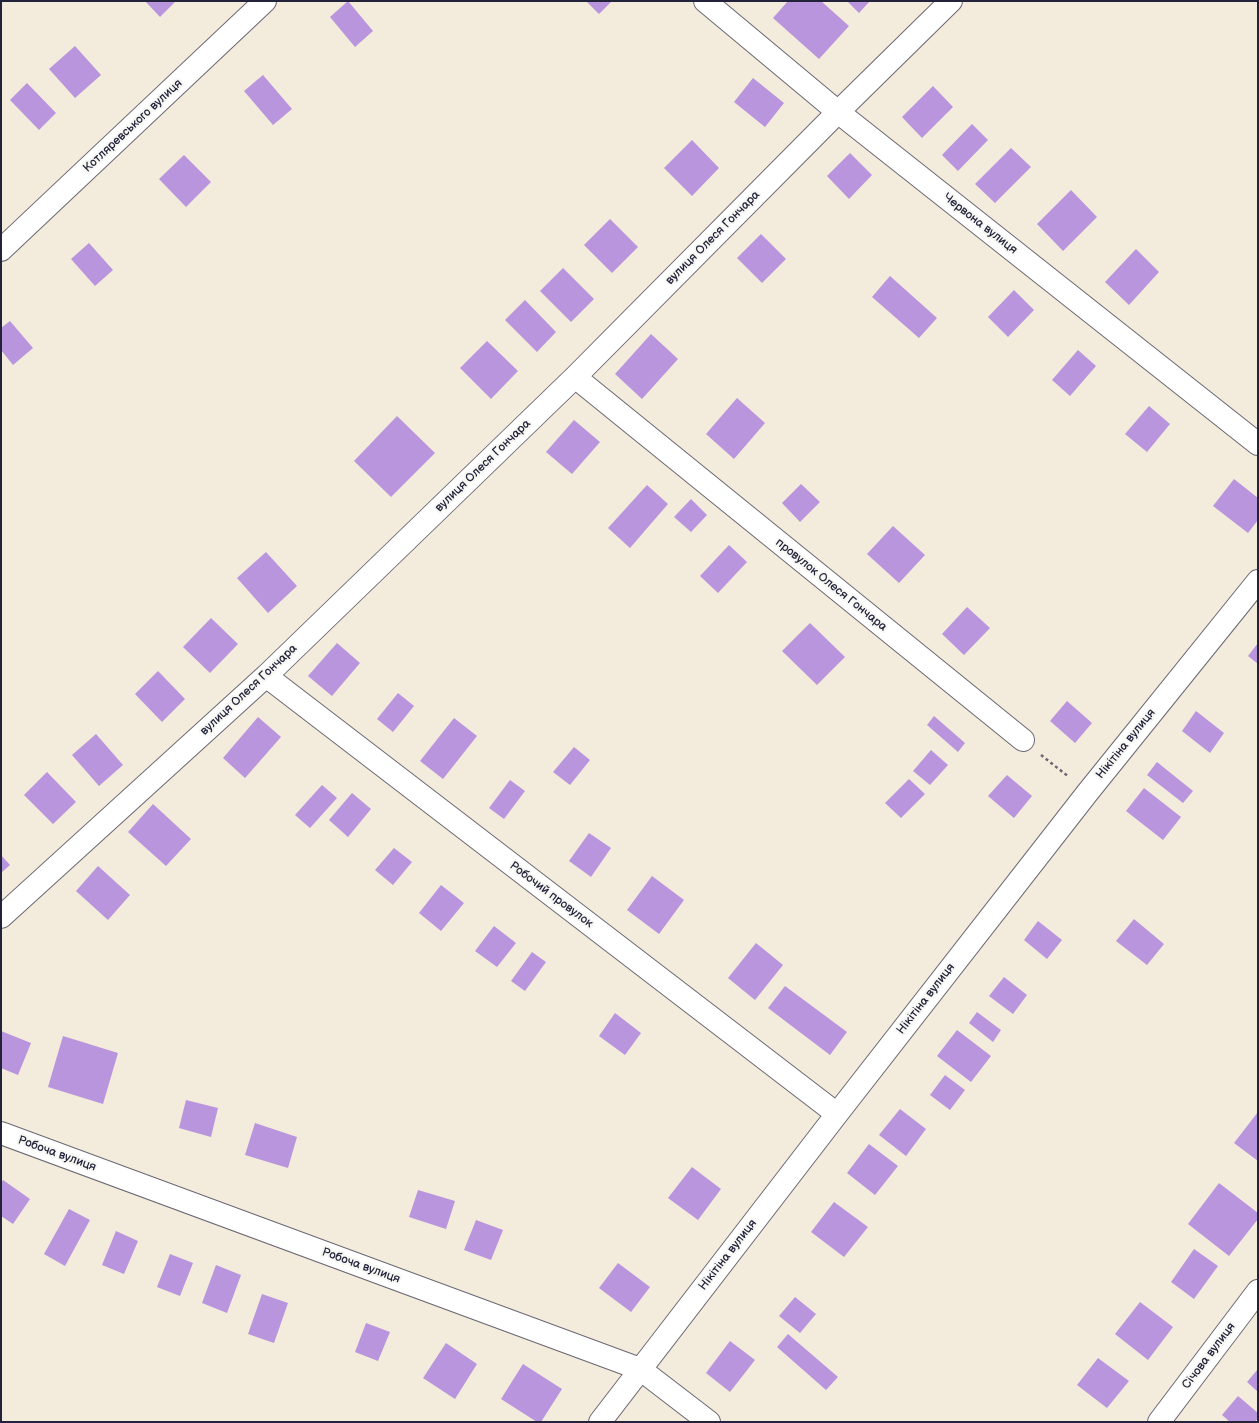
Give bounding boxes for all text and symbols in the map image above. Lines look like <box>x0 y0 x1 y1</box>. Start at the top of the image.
street label: Котляревського вулиця <box>81 76 185 176</box>
street label: вулиця Олеся Гончара <box>663 188 763 288</box>
street label: Червона вулиця <box>940 191 1020 257</box>
street label: вулиця Олеся Гончара <box>432 417 534 515</box>
street label: провулок Олеся Гончара <box>772 536 890 634</box>
street label: вулиця Олеся Гончара <box>198 641 300 739</box>
street label: Нікітіна вулиця <box>1093 706 1159 782</box>
street label: Робочий провулок <box>506 859 596 931</box>
street label: Нікітіна вулиця <box>894 961 958 1037</box>
street label: Робоча вулиця <box>16 1133 98 1175</box>
street label: Нікітіна вулиця <box>696 1217 760 1293</box>
street label: Робоча вулиця <box>320 1245 402 1287</box>
street label: Січова вулиця <box>1179 1320 1239 1392</box>

